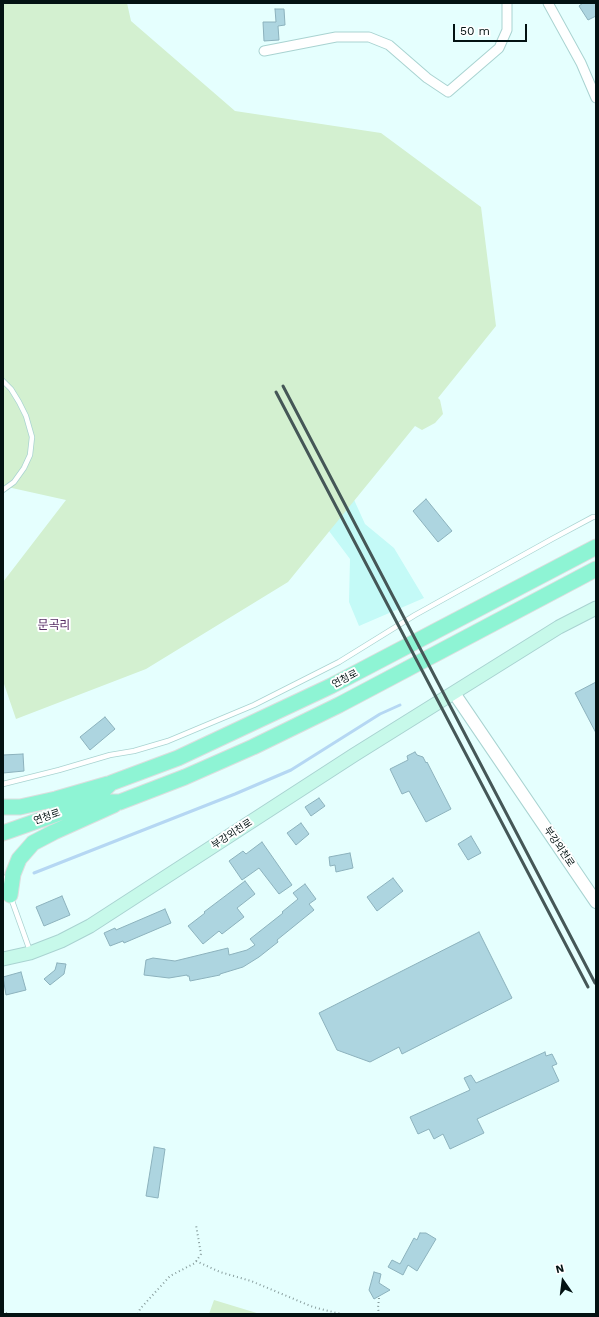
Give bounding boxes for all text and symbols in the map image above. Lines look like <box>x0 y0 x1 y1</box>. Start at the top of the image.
scale bar <box>455 16 529 42</box>
text: 50 m <box>460 24 490 38</box>
district label: 문곡리 <box>37 618 71 632</box>
street label: 연청로 <box>330 667 360 691</box>
street label: 연청로 <box>32 807 62 827</box>
street label: 부강외천로 <box>209 816 255 852</box>
street label: 부강외천로 <box>541 825 577 869</box>
north arrow <box>543 1261 583 1301</box>
text: N <box>554 1262 566 1276</box>

